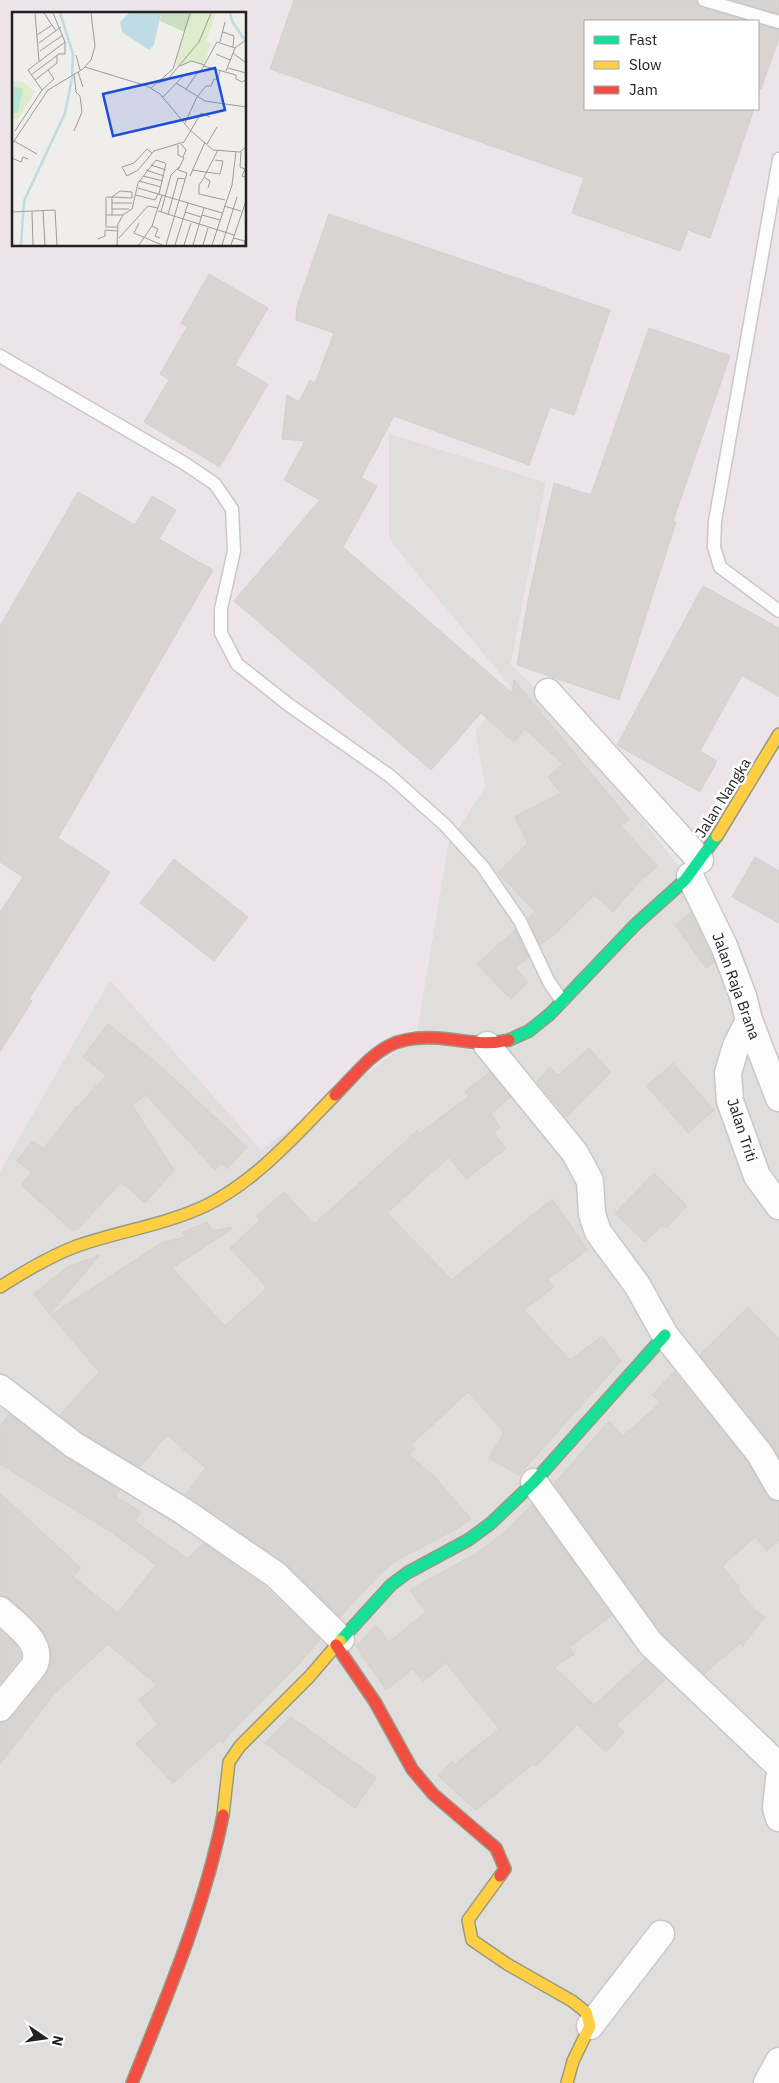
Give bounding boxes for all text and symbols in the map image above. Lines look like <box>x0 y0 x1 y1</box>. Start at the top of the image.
inset map <box>12 12 246 246</box>
legend <box>584 20 759 110</box>
text: Fast <box>629 30 657 49</box>
text: Slow <box>629 55 662 74</box>
text: Jam <box>629 80 658 99</box>
street label: Jalan Nangka <box>690 754 755 841</box>
street label: Jalan Raja Brana <box>708 930 765 1042</box>
street label: Jalan Triti <box>723 1096 762 1164</box>
north arrow <box>20 2013 70 2063</box>
text: N <box>48 2034 68 2048</box>

